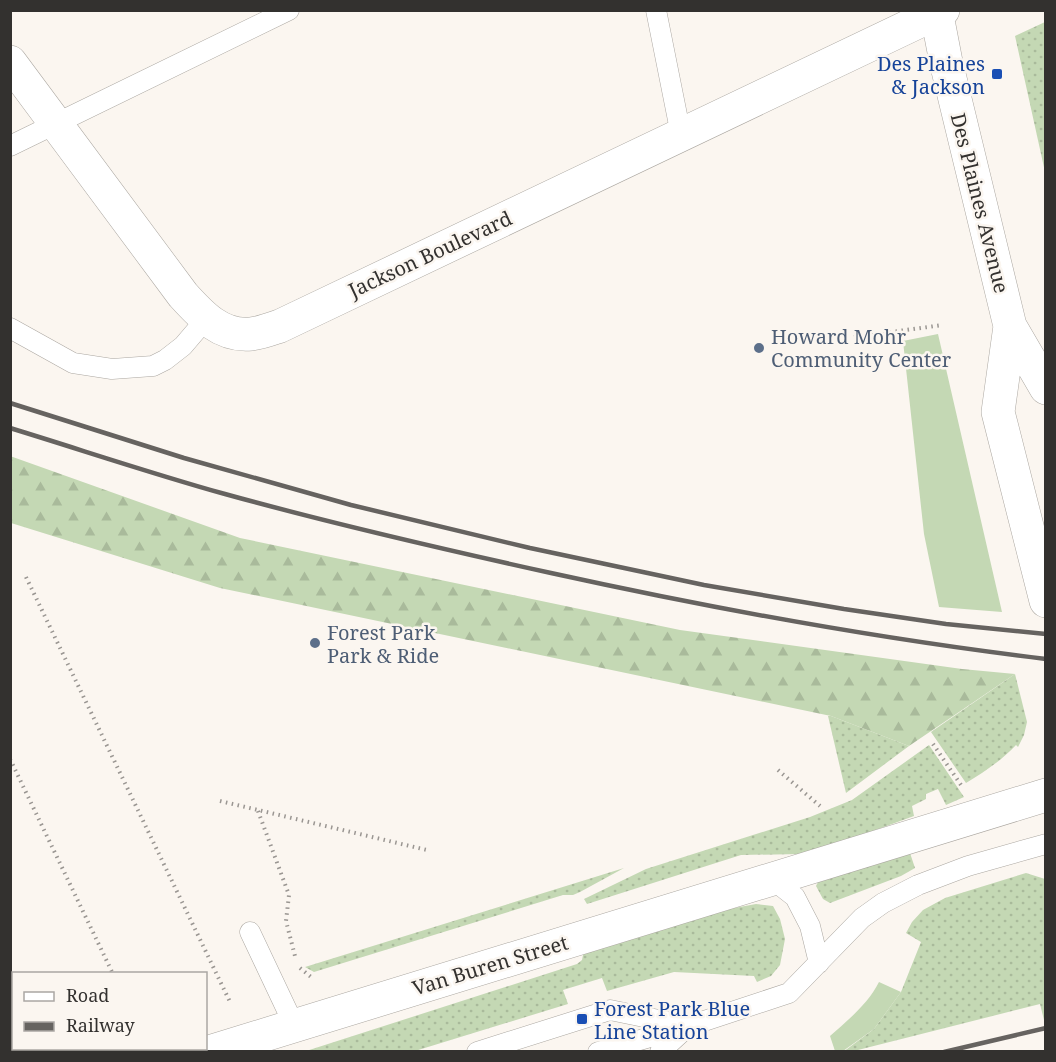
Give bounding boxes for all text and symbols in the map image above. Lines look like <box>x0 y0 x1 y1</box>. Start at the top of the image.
place label: Des Plaines & Jackson <box>877 50 985 100</box>
marker: Des Plaines & Jackson <box>990 67 1004 81</box>
street label: Des Plaines Avenue <box>945 110 1015 296</box>
street label: Jackson Boulevard <box>343 204 516 304</box>
place label: Howard Mohr Community Center <box>771 323 952 373</box>
marker: Howard Mohr Community Center <box>752 341 766 355</box>
place label: Forest Park Park & Ride <box>327 619 439 669</box>
marker: Forest Park Park & Ride <box>308 636 322 650</box>
street label: Van Buren Street <box>409 928 571 1002</box>
legend <box>12 972 207 1050</box>
text: Road <box>66 983 109 1007</box>
place label: Forest Park Blue Line Station <box>594 995 750 1045</box>
marker: Forest Park Blue Line Station <box>575 1012 589 1026</box>
text: Railway <box>66 1013 136 1037</box>

